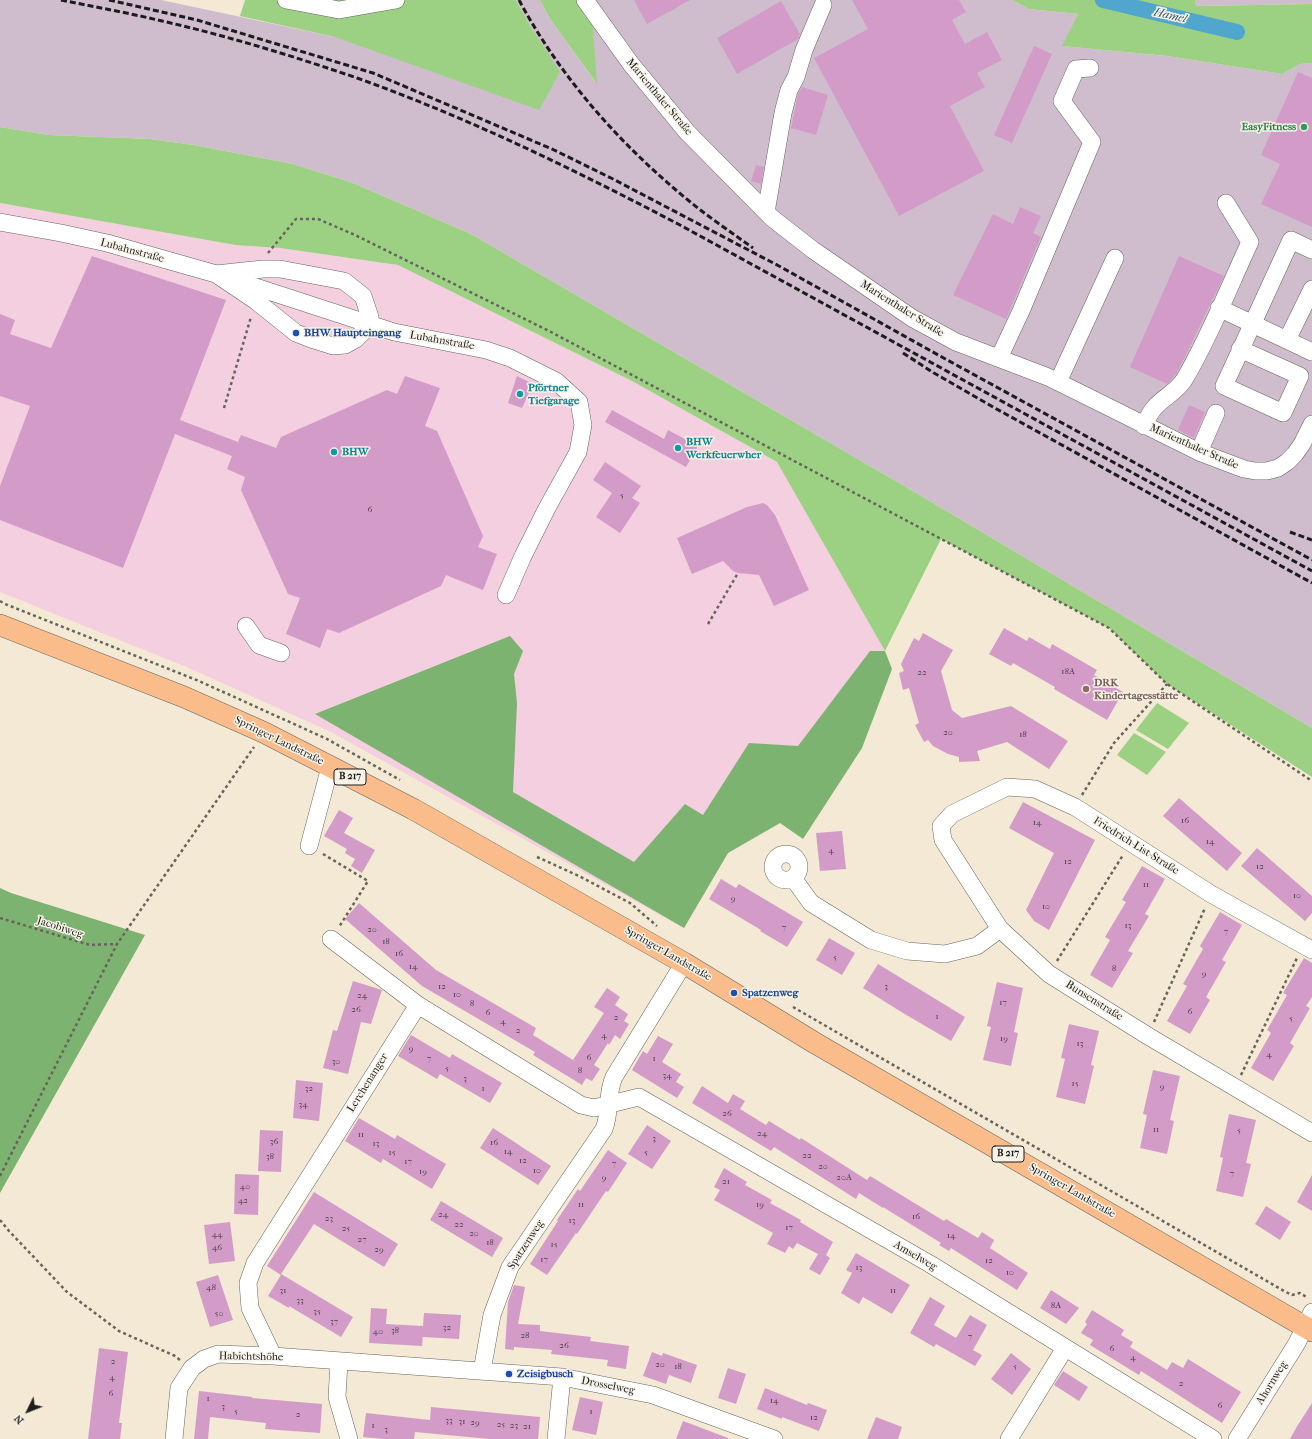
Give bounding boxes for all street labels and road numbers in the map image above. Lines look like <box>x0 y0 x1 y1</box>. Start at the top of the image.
street label: Marienthaler Straße <box>623 56 695 138</box>
street label: Lubahnstraße <box>99 236 165 266</box>
street label: Marienthaler Straße <box>858 278 946 340</box>
street label: Lubahnstraße <box>409 329 475 353</box>
street label: Marienthaler Straße <box>1147 421 1241 473</box>
street label: Springer Landstraße <box>232 714 326 768</box>
road number: B 217 <box>334 769 366 785</box>
street label: Friedrich-List-Straße <box>1091 814 1181 878</box>
street label: Jacobiweg <box>35 914 85 942</box>
street label: Springer Landstraße <box>622 924 714 984</box>
street label: Bunsenstraße <box>1063 978 1125 1024</box>
street label: Lerchenanger <box>345 1051 391 1115</box>
road number: B 217 <box>992 1146 1024 1162</box>
street label: Springer Landstraße <box>1026 1161 1118 1221</box>
street label: Spatzenweg <box>505 1218 547 1272</box>
street label: Amselweg <box>891 1238 939 1274</box>
street label: Habichtshöhe <box>219 1350 283 1364</box>
street label: Ahornweg <box>1253 1359 1291 1407</box>
street label: Drosselweg <box>580 1374 636 1398</box>

